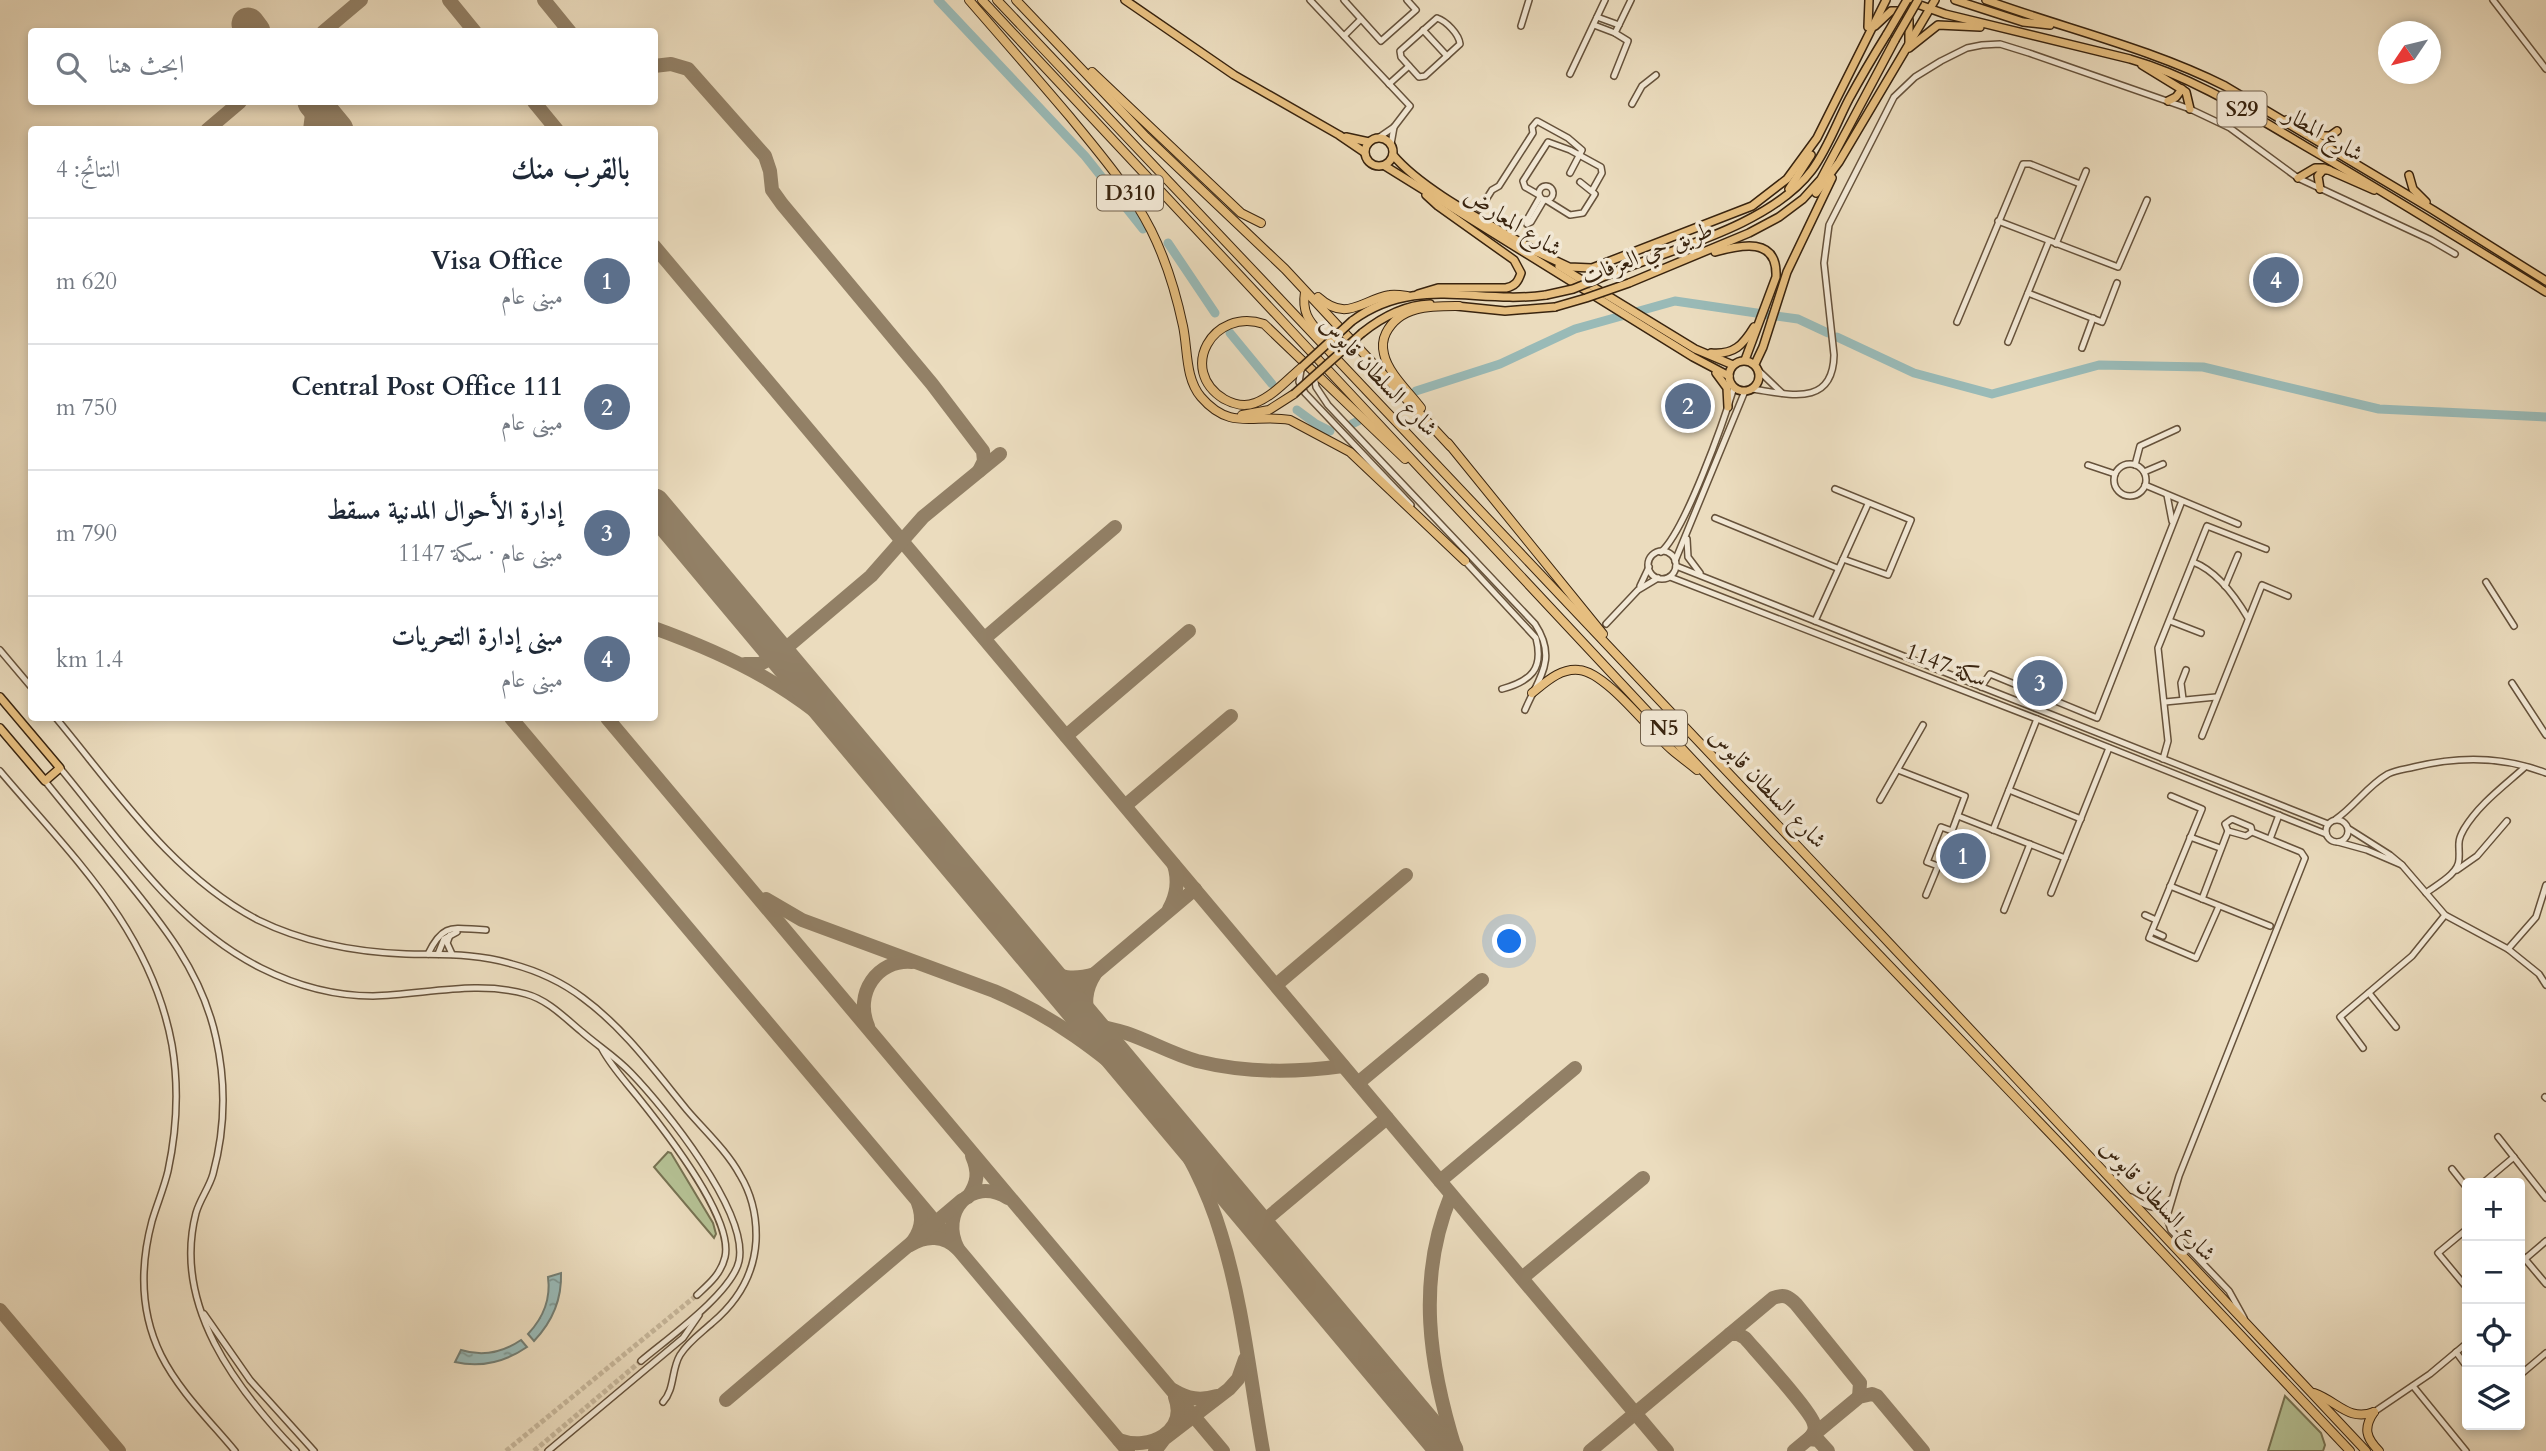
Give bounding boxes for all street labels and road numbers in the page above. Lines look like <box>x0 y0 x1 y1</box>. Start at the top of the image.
road number: S29 <box>2218 92 2266 126</box>
street label: شارع المطار <box>2275 98 2369 172</box>
road number: D310 <box>1097 176 1163 210</box>
street label: شارع المعارض <box>1456 180 1568 268</box>
street label: طريق حي العرفات <box>1577 214 1718 295</box>
street label: شارع السلطان قابوس <box>1310 309 1445 446</box>
street label: سكة 1147 <box>1901 635 1991 695</box>
road number: N5 <box>1641 710 1687 746</box>
street label: شارع السلطان قابوس <box>1699 721 1834 858</box>
street label: شارع السلطان قابوس <box>2090 1132 2223 1271</box>

